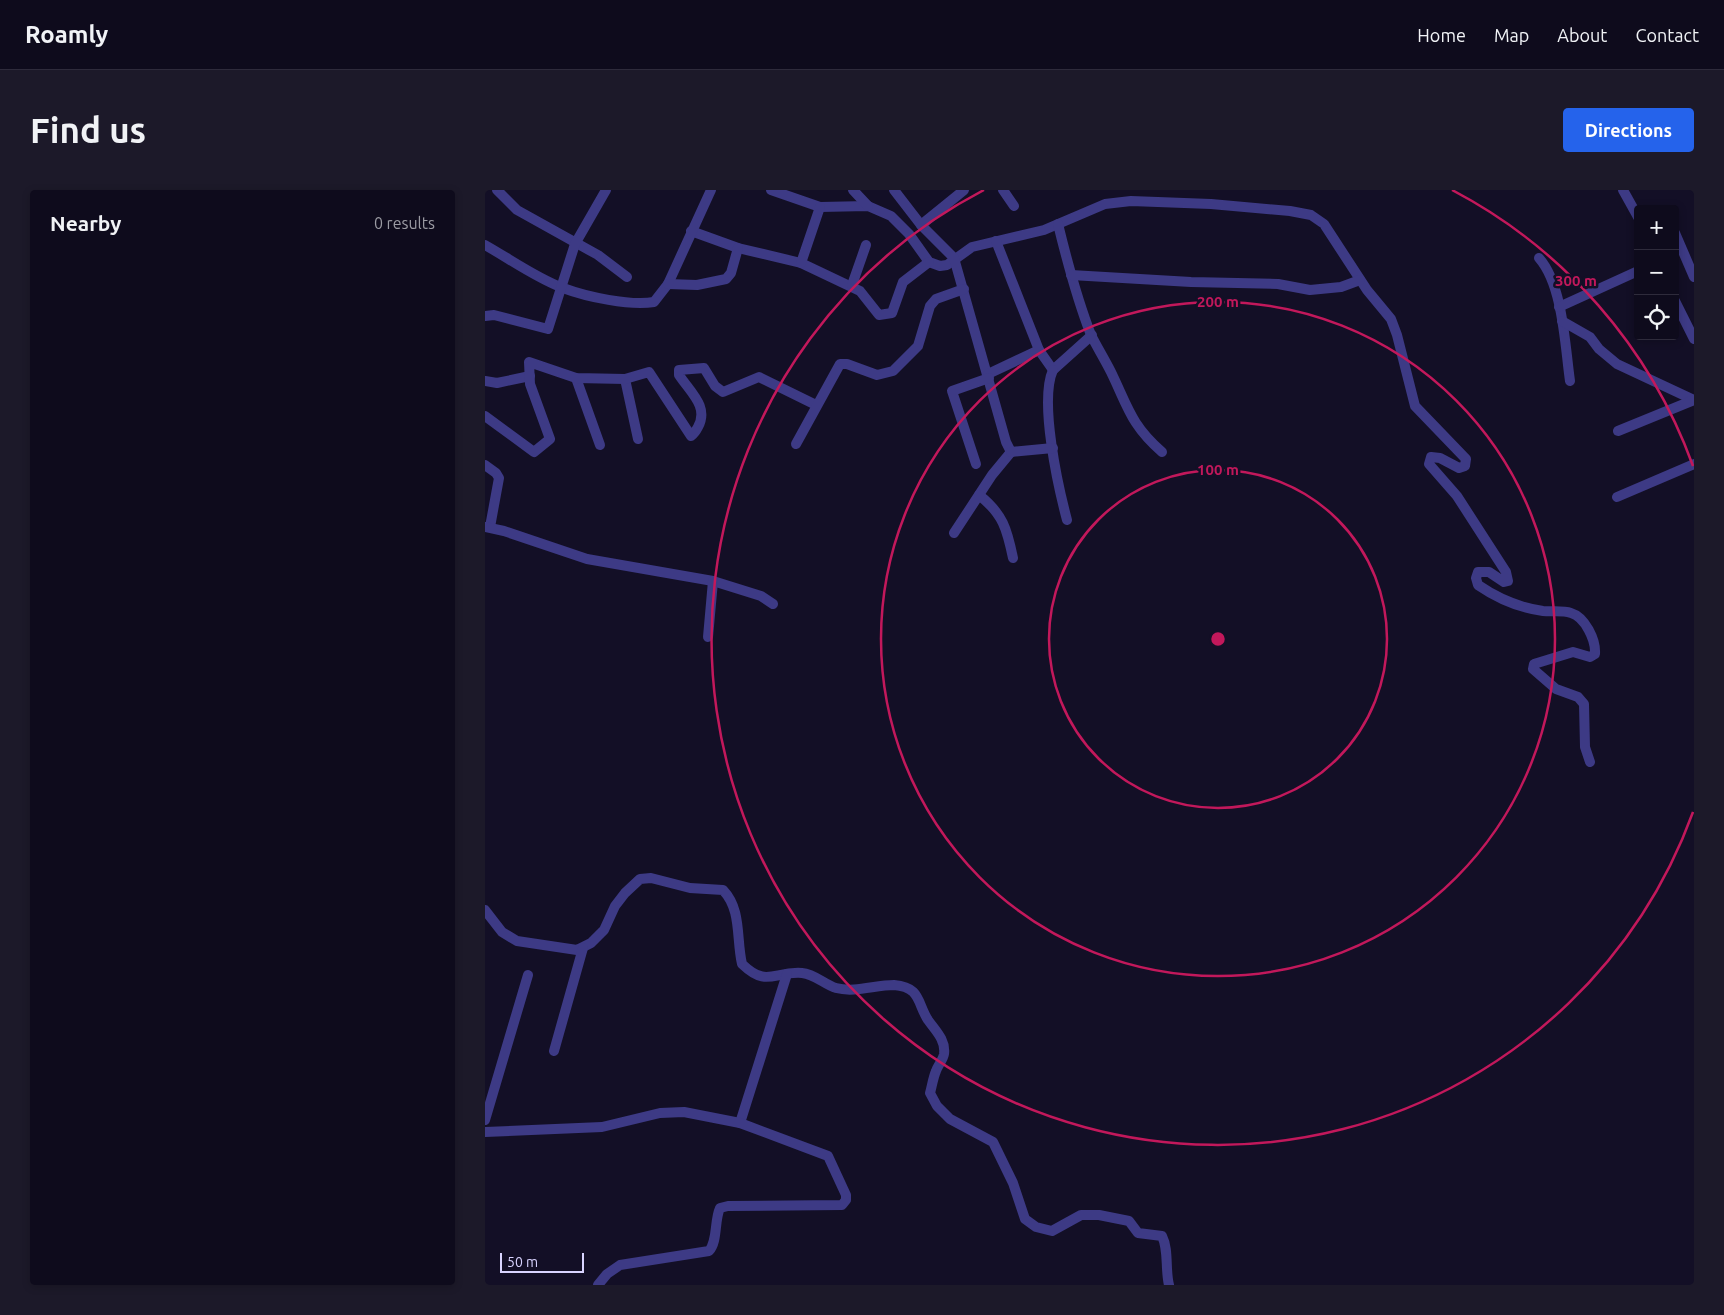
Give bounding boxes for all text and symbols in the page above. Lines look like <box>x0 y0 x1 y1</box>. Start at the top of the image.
text: Roamly <box>25 21 108 48</box>
text: Home <box>1417 25 1466 45</box>
text: Map <box>1494 25 1529 45</box>
text: About <box>1557 25 1607 45</box>
text: Contact <box>1635 25 1699 45</box>
button: Directions <box>1563 108 1694 152</box>
text: Find us <box>30 110 146 150</box>
map controls <box>1634 205 1679 340</box>
button: + <box>1634 205 1679 250</box>
text: Nearby <box>50 211 121 235</box>
text: 0 results <box>374 214 435 232</box>
button: − <box>1634 250 1679 295</box>
text: 300 m <box>1555 272 1597 289</box>
text: 200 m <box>1197 293 1239 310</box>
button: locate <box>1634 295 1679 340</box>
text: 100 m <box>1197 461 1239 478</box>
centre of rings <box>1209 630 1227 648</box>
scale bar <box>500 1250 584 1273</box>
text: 50 m <box>507 1254 538 1270</box>

